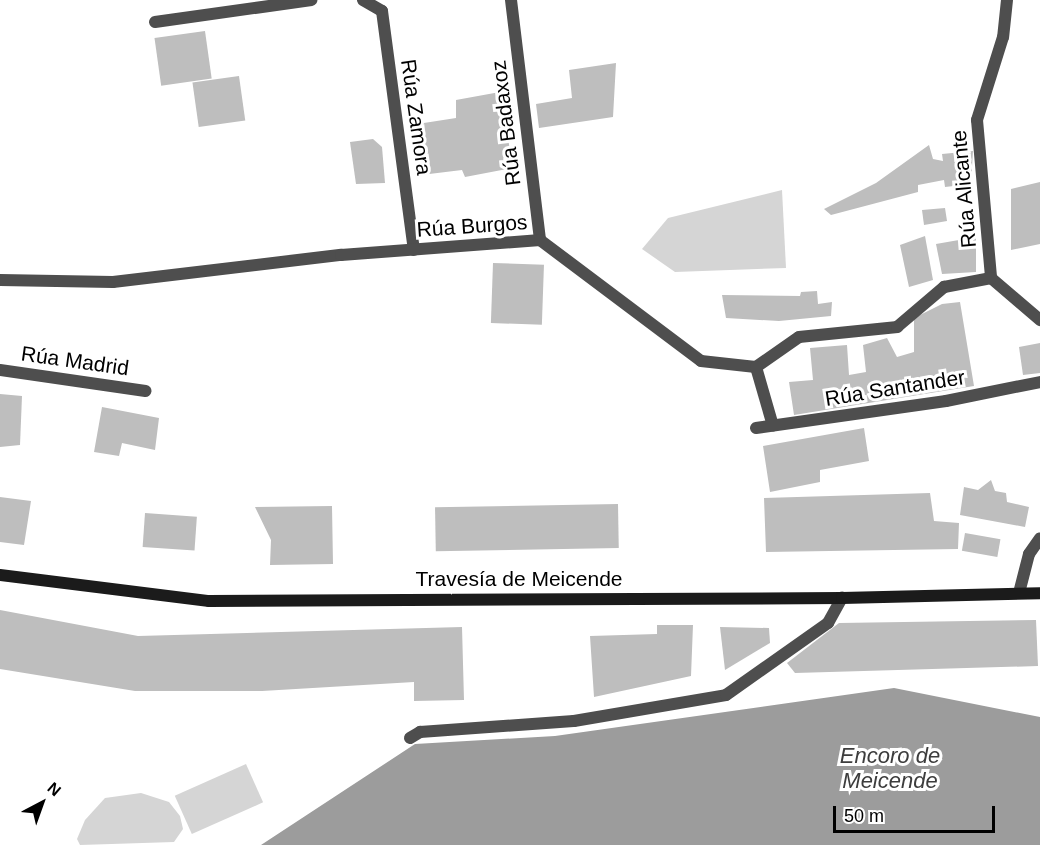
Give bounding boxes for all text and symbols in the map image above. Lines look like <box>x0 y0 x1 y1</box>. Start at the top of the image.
street label: Rúa Zamora <box>395 57 437 177</box>
street label: Rúa Badaxoz <box>486 59 526 187</box>
street label: Rúa Alicante <box>946 129 982 249</box>
street label: Rúa Burgos <box>416 210 528 242</box>
street label: Rúa Madrid <box>20 341 130 381</box>
street label: Rúa Santander <box>823 365 967 411</box>
street label: Travesía de Meicende <box>416 566 622 592</box>
water label: Encoro de Meicende <box>840 742 940 794</box>
north arrow <box>12 773 72 833</box>
text: N <box>44 779 64 799</box>
scale bar <box>836 794 998 832</box>
text: 50 m <box>844 806 884 826</box>

